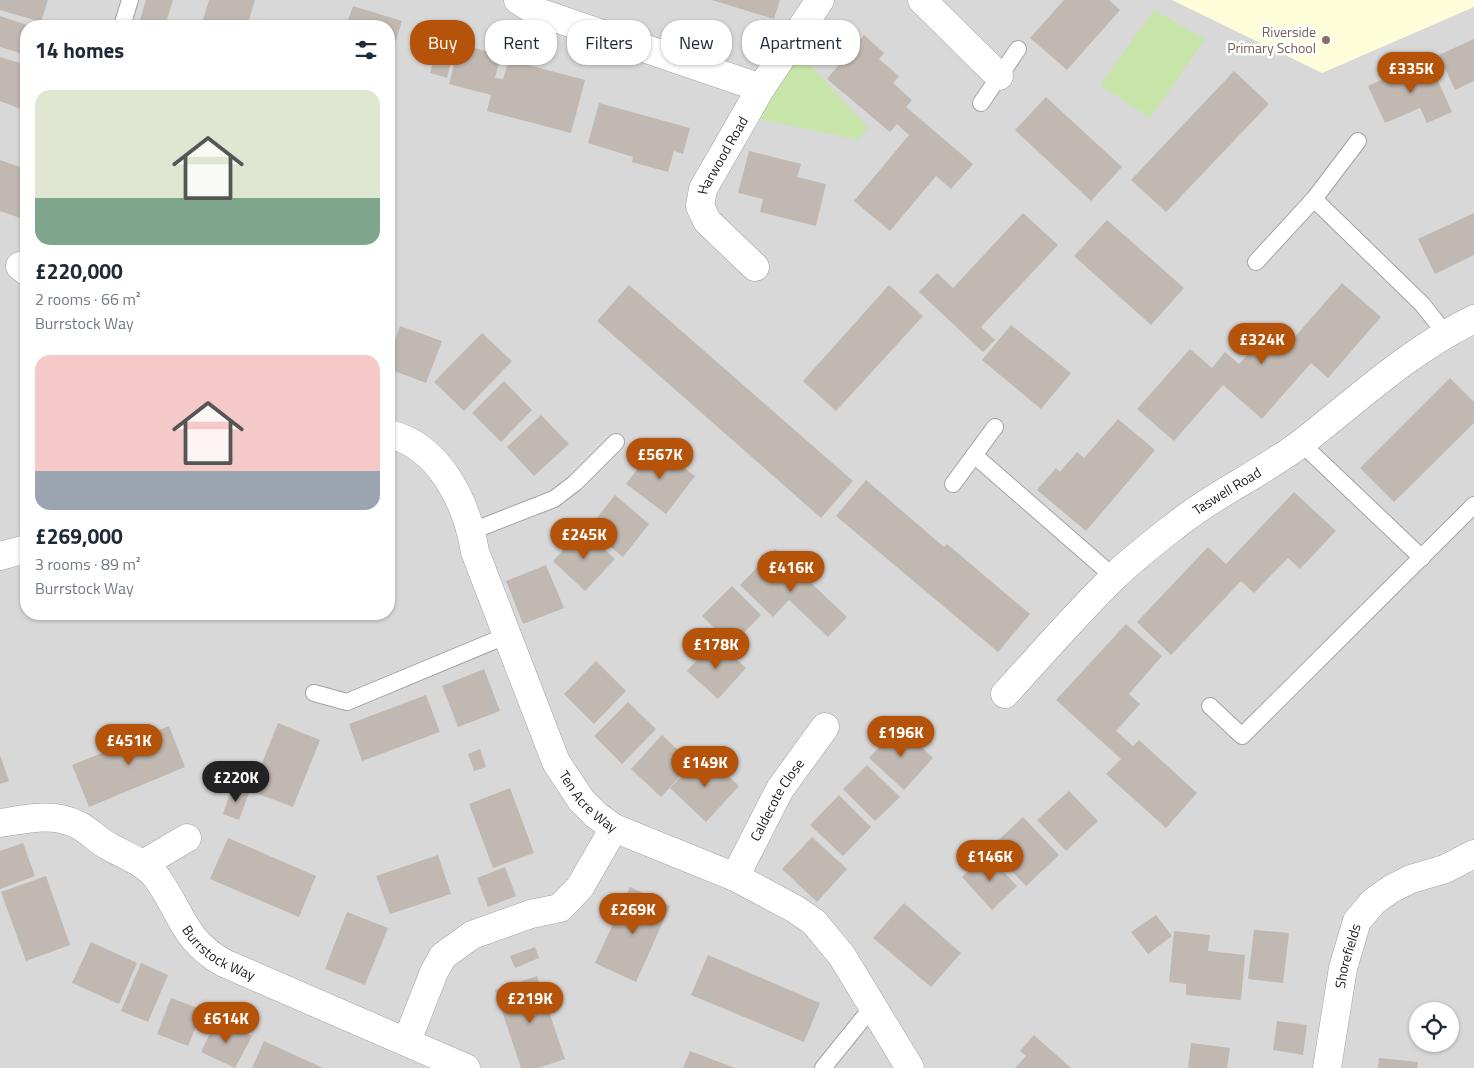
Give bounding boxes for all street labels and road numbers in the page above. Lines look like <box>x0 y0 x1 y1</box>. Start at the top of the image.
street label: Harwood Road <box>691 112 753 196</box>
street label: Taswell Road <box>1188 462 1265 520</box>
street label: Caldecote Close <box>744 754 809 844</box>
street label: Ten Acre Way <box>554 766 622 837</box>
street label: Burrstock Way <box>177 921 259 985</box>
street label: Shorefields <box>1329 921 1366 990</box>

